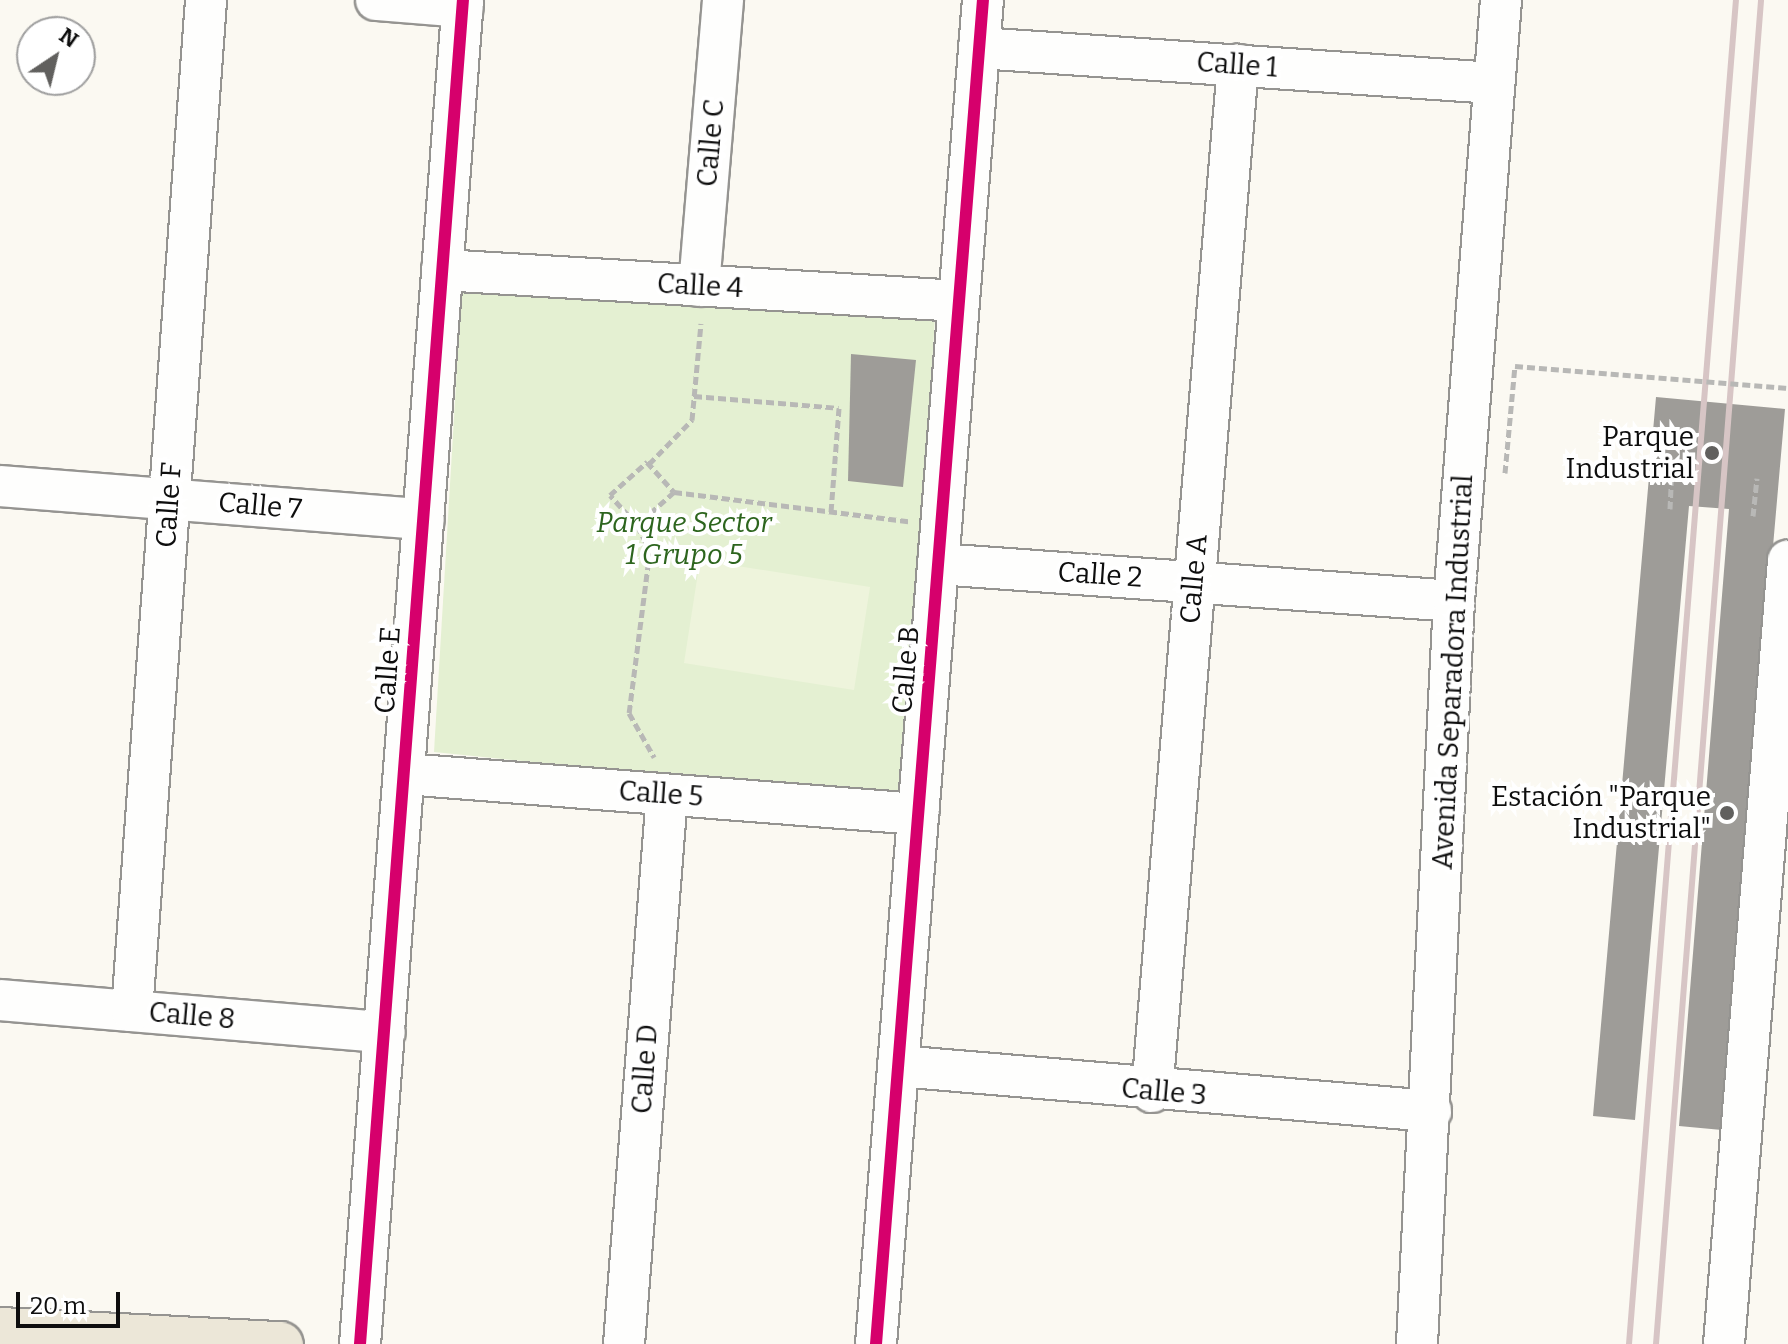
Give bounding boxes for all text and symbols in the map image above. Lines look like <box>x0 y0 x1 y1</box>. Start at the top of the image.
north arrow <box>16 16 96 96</box>
text: N <box>54 22 84 53</box>
street label: Calle 1 <box>1195 45 1279 85</box>
street label: Calle C <box>690 98 732 188</box>
street label: Calle 4 <box>656 267 744 305</box>
place label: Parque Industrial <box>1566 420 1694 486</box>
marker: Parque Industrial <box>1701 442 1723 464</box>
street label: Calle F <box>149 461 189 549</box>
street label: Avenida Separadora Industrial <box>1426 474 1480 870</box>
street label: Calle 7 <box>217 486 303 526</box>
park label: Parque Sector 1 Grupo 5 <box>596 506 772 572</box>
street label: Calle A <box>1173 533 1215 625</box>
street label: Calle 2 <box>1056 555 1144 595</box>
street label: Calle E <box>368 625 408 715</box>
street label: Calle B <box>885 625 927 715</box>
street label: Calle 5 <box>618 774 704 814</box>
place label: Estación "Parque Industrial" <box>1491 780 1711 846</box>
marker: Estación "Parque Industrial" <box>1718 804 1736 822</box>
street label: Calle 8 <box>147 995 237 1037</box>
street label: Calle D <box>625 1023 665 1115</box>
street label: Calle 3 <box>1120 1072 1208 1112</box>
scale bar <box>20 1276 124 1326</box>
text: 20 m <box>30 1292 86 1320</box>

